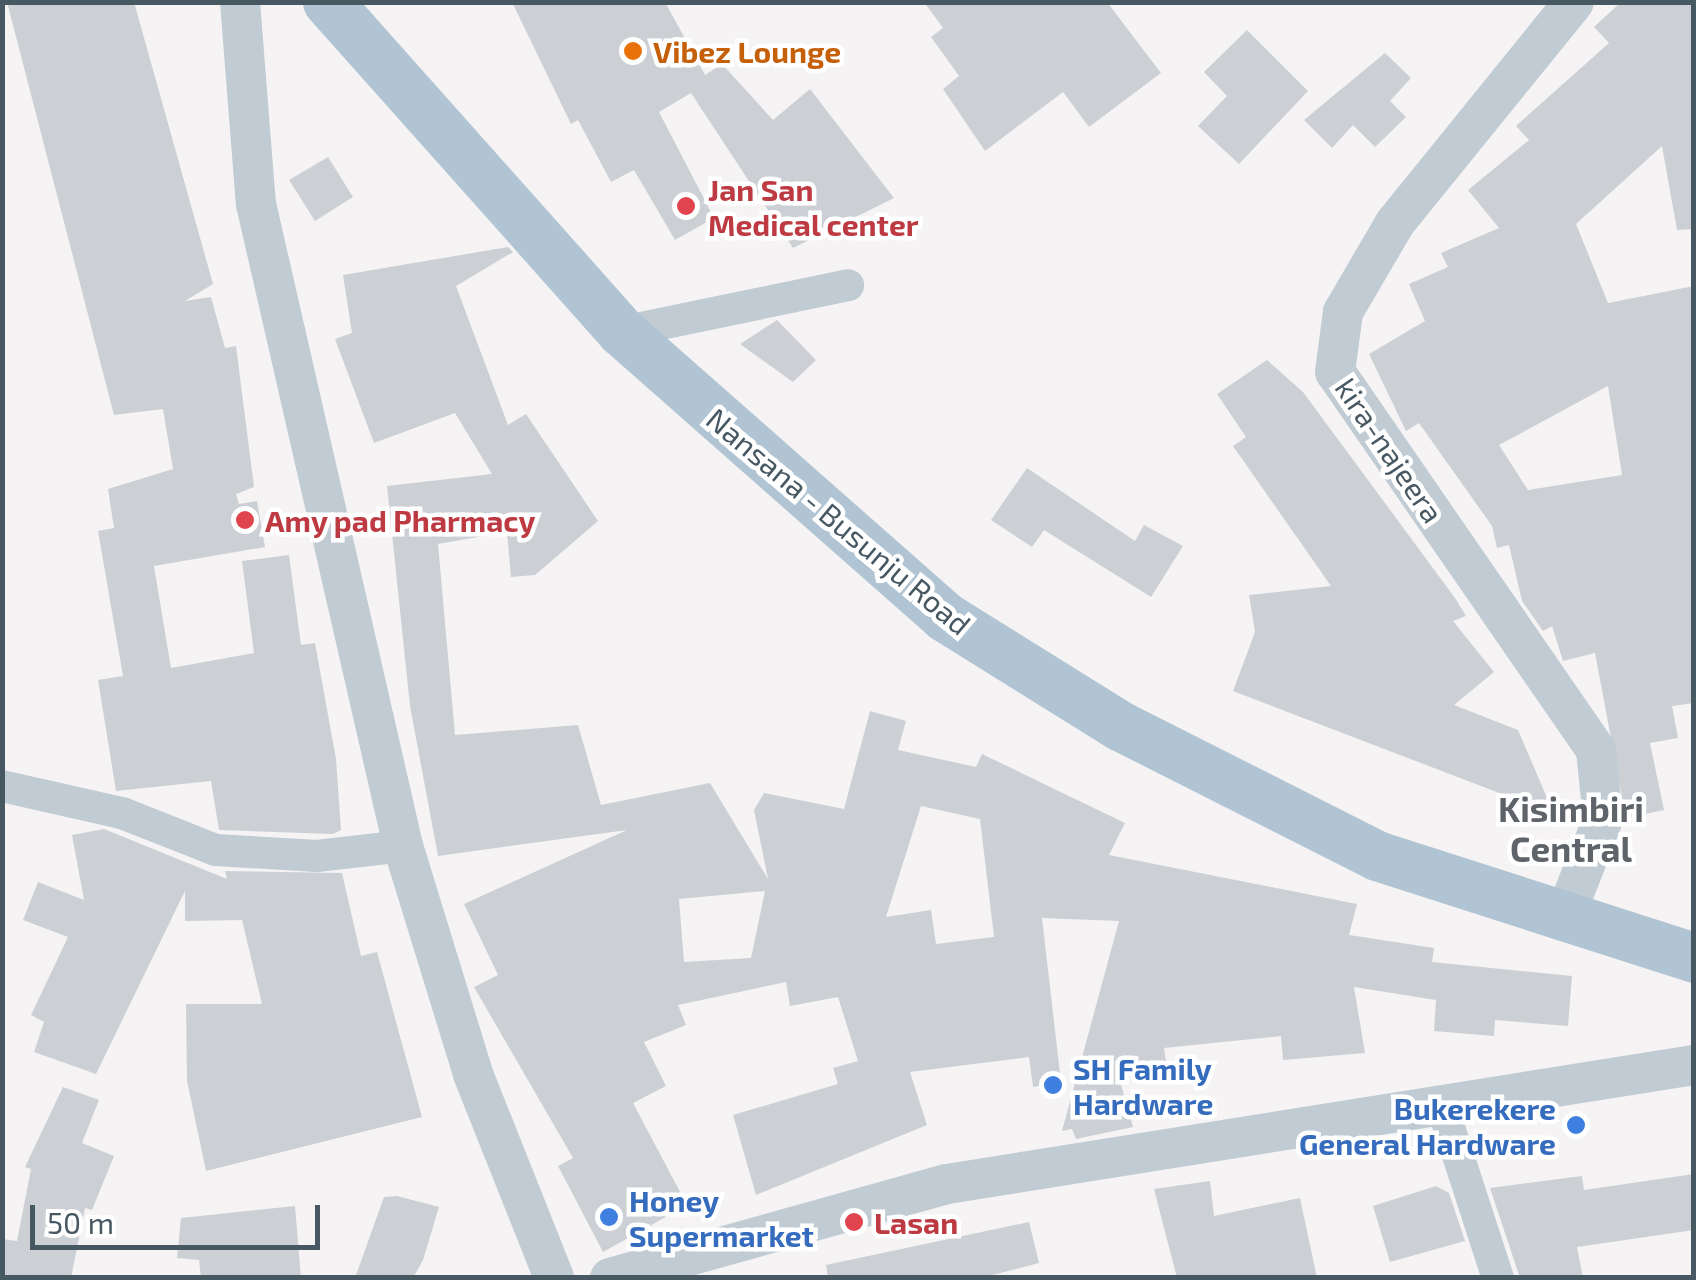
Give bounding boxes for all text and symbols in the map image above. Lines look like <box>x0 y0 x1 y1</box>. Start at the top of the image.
place label: Vibez Lounge <box>653 33 841 69</box>
marker: Vibez Lounge <box>622 40 644 62</box>
place label: Jan San Medical center <box>708 171 919 242</box>
marker: Jan San Medical center <box>673 193 699 219</box>
street label: kira-najeera <box>1328 371 1452 529</box>
street label: Nansana - Busunju Road <box>700 400 978 642</box>
place label: Amy pad Pharmacy <box>265 502 536 538</box>
marker: Amy pad Pharmacy <box>234 509 256 531</box>
district label: Kisimbiri Central <box>1498 787 1644 869</box>
place label: SH Family Hardware <box>1073 1050 1213 1120</box>
marker: SH Family Hardware <box>1042 1074 1064 1096</box>
place label: Bukerekere General Hardware <box>1298 1090 1556 1160</box>
marker: Bukerekere General Hardware <box>1565 1114 1587 1136</box>
place label: Honey Supermarket <box>629 1182 814 1252</box>
scale bar <box>35 1185 325 1247</box>
text: 50 m <box>47 1204 114 1240</box>
place label: Lasan <box>874 1204 958 1240</box>
marker: Honey Supermarket <box>598 1206 620 1228</box>
marker: Lasan <box>843 1211 865 1233</box>

